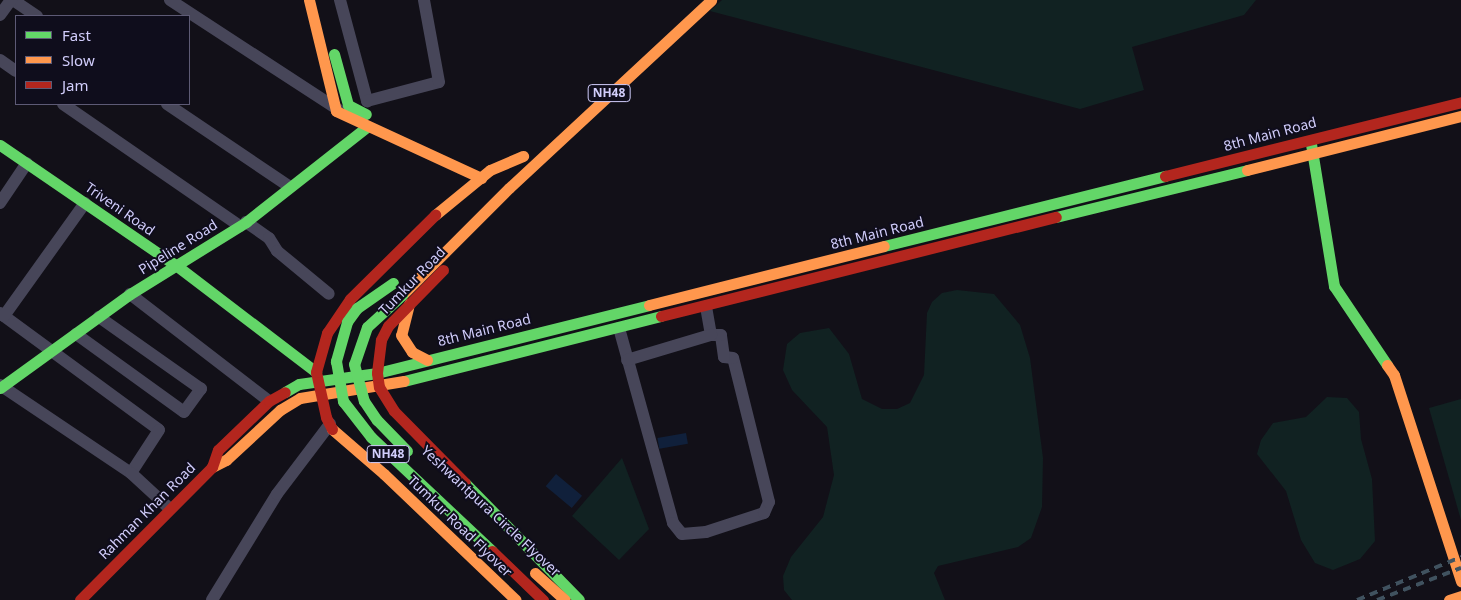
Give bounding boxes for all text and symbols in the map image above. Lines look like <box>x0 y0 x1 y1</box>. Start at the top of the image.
legend <box>15 15 190 105</box>
text: Fast <box>62 25 91 45</box>
text: Slow <box>62 50 95 70</box>
text: Jam <box>62 75 89 95</box>
road number: NH48 <box>586 84 632 102</box>
street label: 8th Main Road <box>1222 114 1318 154</box>
street label: Triveni Road <box>82 179 158 239</box>
street label: 8th Main Road <box>829 213 925 253</box>
street label: Pipeline Road <box>136 216 220 278</box>
street label: Tumkur Road <box>375 244 449 318</box>
street label: 8th Main Road <box>436 310 532 350</box>
street label: Yeshwantpura Circle Flyover <box>418 442 564 580</box>
road number: NH48 <box>366 444 410 464</box>
street label: Rahman Khan Road <box>95 459 199 563</box>
street label: Tumkur Road Flyover <box>404 472 516 580</box>

